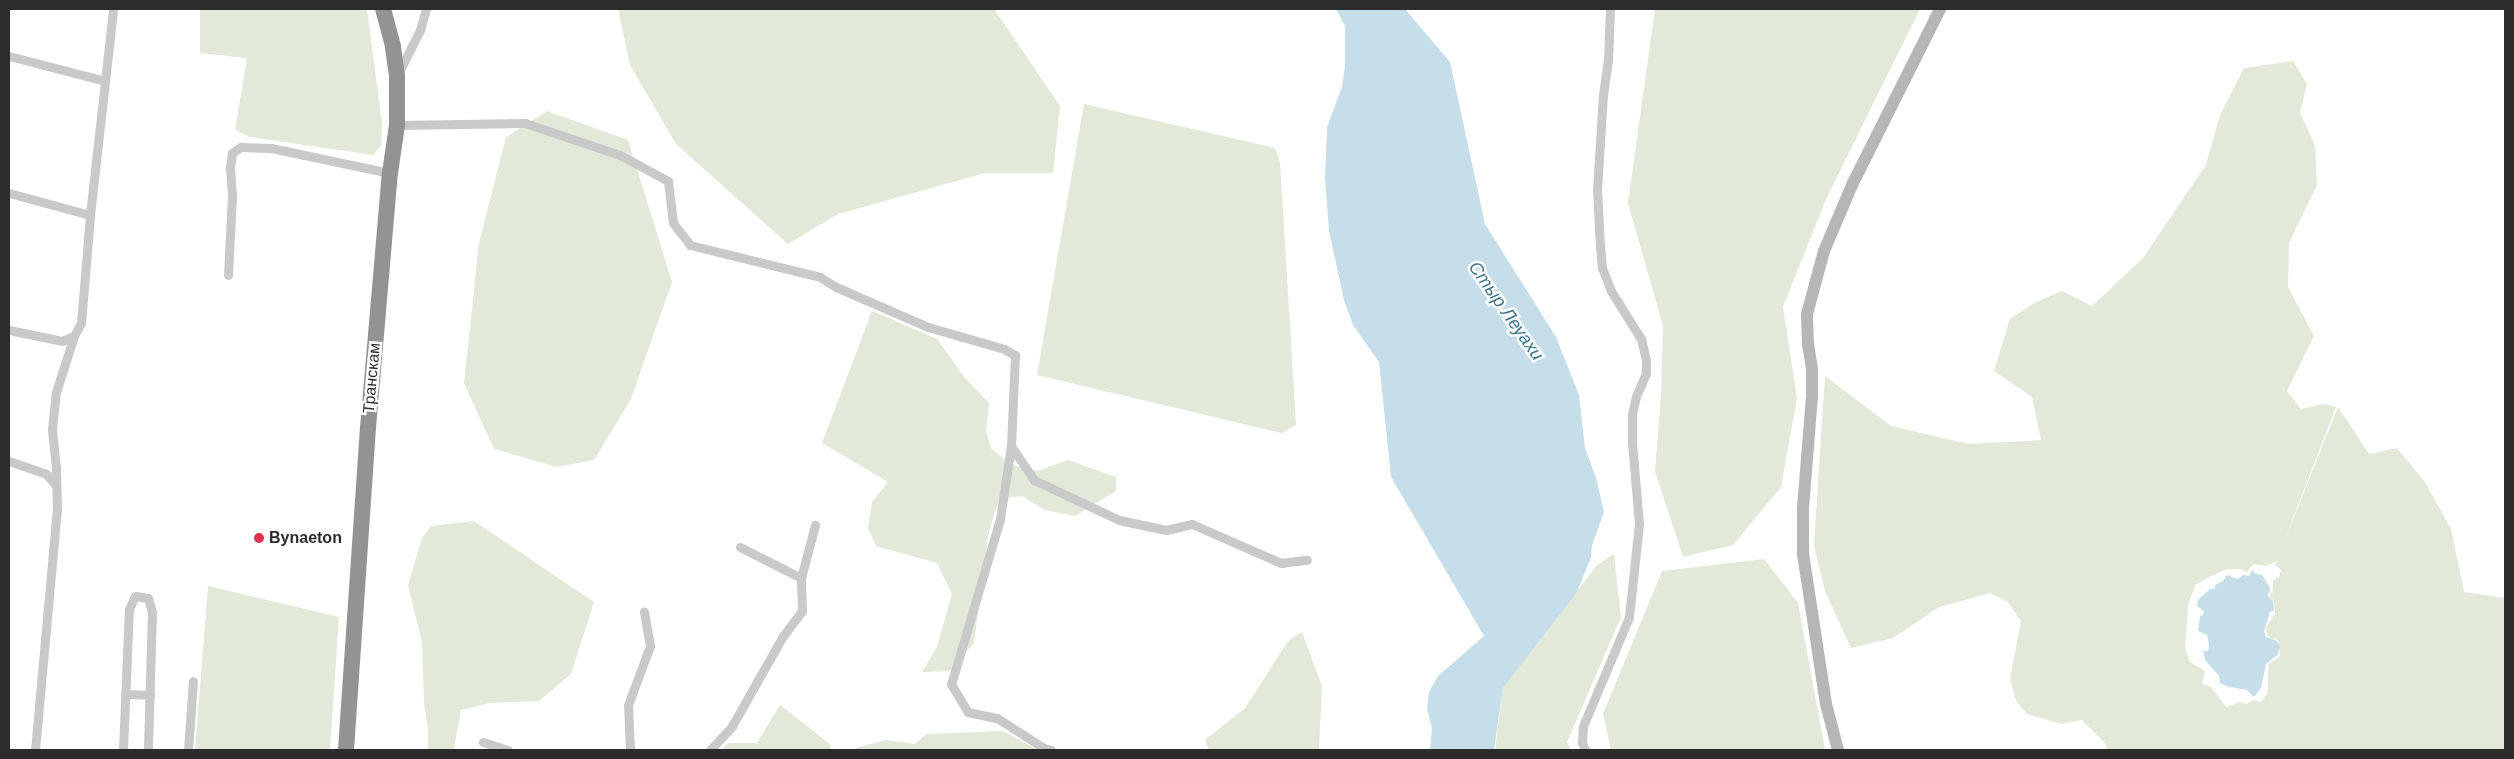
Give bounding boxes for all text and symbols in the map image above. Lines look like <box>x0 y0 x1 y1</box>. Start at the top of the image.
water label: Стыр Леуахи <box>1464 257 1548 365</box>
street label: Транскам <box>359 342 385 414</box>
place label: Bynaeton <box>269 528 342 548</box>
marker: Bynaeton <box>253 532 265 544</box>

